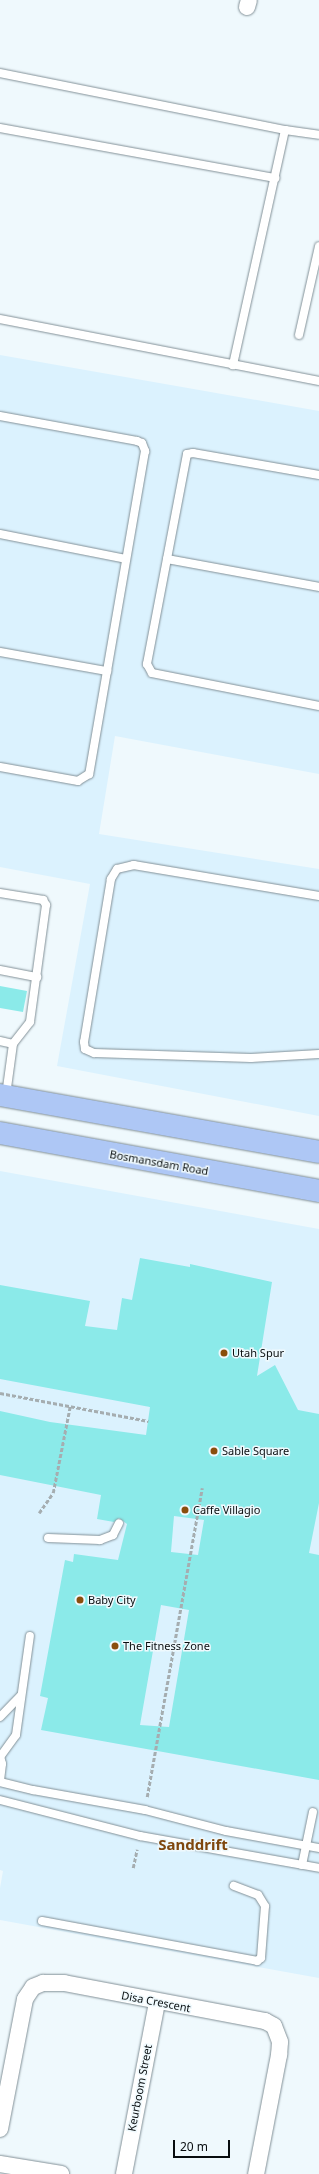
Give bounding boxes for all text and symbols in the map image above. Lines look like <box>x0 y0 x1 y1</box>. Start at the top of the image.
street label: Bosmansdam Road <box>109 1148 209 1178</box>
place label: Utah Spur <box>232 1346 284 1360</box>
marker: Utah Spur <box>219 1348 229 1358</box>
place label: Sable Square <box>222 1444 289 1458</box>
marker: Sable Square <box>209 1446 219 1456</box>
place label: Caffe Villagio <box>193 1503 260 1517</box>
marker: Caffe Villagio <box>180 1505 190 1515</box>
place label: Baby City <box>88 1593 136 1607</box>
marker: Baby City <box>75 1595 85 1605</box>
place label: The Fitness Zone <box>123 1639 210 1653</box>
marker: The Fitness Zone <box>110 1641 120 1651</box>
district label: Sanddrift <box>158 1836 228 1854</box>
street label: Disa Crescent <box>120 1989 192 2015</box>
street label: Keurboom Street <box>125 2043 155 2133</box>
scale bar <box>175 2132 232 2158</box>
text: 20 m <box>180 2138 208 2155</box>

